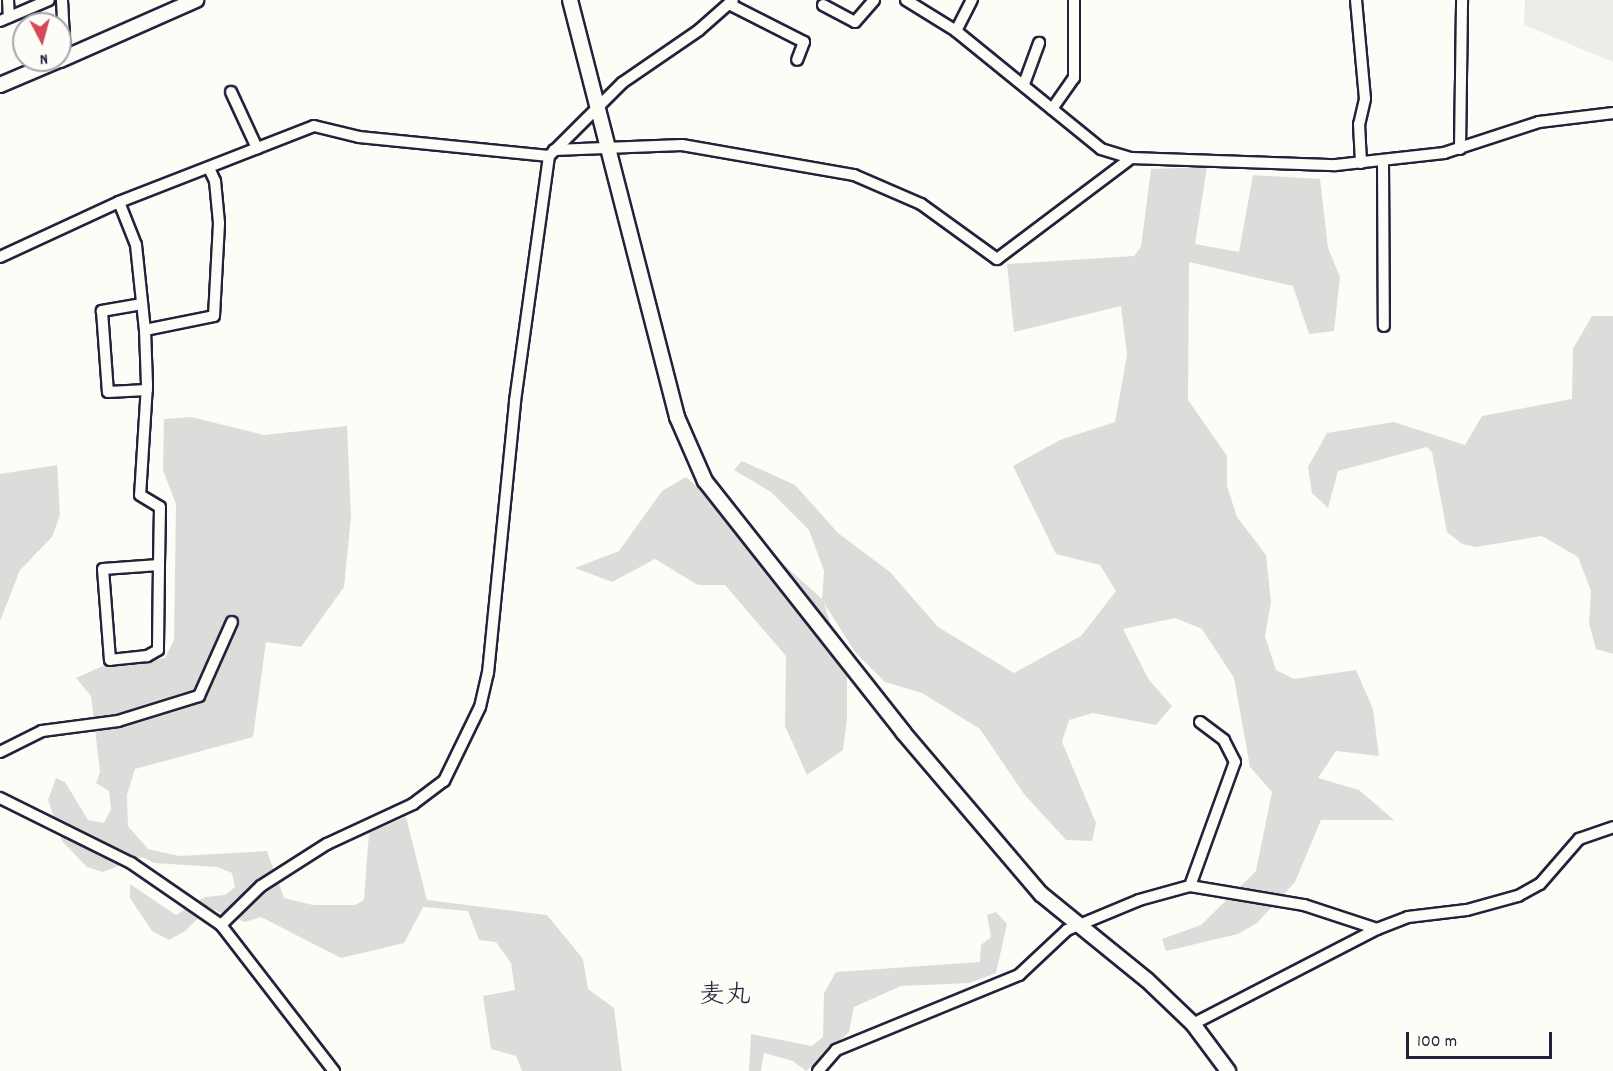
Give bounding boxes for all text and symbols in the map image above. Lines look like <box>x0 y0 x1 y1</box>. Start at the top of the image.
north arrow <box>12 12 72 72</box>
text: N <box>39 47 49 70</box>
district label: 麦丸 <box>699 981 751 1013</box>
scale bar <box>1409 1020 1554 1058</box>
text: 100 m <box>1417 1030 1457 1055</box>

